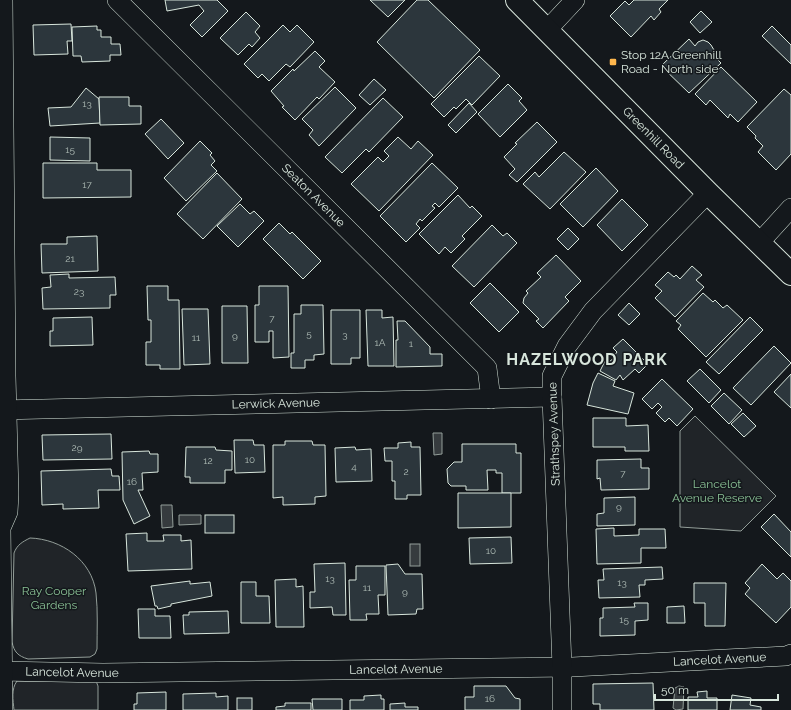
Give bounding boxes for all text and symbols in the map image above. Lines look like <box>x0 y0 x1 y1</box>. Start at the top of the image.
place label: Stop 12A Greenhill Road - North side <box>621 48 722 76</box>
marker: Stop 12A Greenhill Road - North side <box>608 57 618 67</box>
house number: 13 <box>82 98 92 109</box>
street label: Greenhill Road <box>620 104 687 172</box>
house number: 15 <box>65 144 75 155</box>
street label: Seaton Avenue <box>279 161 348 230</box>
house number: 17 <box>82 179 92 190</box>
house number: 21 <box>65 253 75 264</box>
house number: 23 <box>74 286 84 297</box>
house number: 7 <box>269 313 275 324</box>
house number: 5 <box>306 328 312 339</box>
house number: 3 <box>342 329 348 340</box>
house number: 9 <box>232 330 238 341</box>
house number: 11 <box>192 332 201 343</box>
house number: 1A <box>374 337 386 348</box>
house number: 1 <box>409 338 414 349</box>
district label: HAZELWOOD PARK <box>506 350 668 369</box>
street label: Strathspey Avenue <box>545 382 563 486</box>
street label: Lerwick Avenue <box>232 395 320 412</box>
house number: 29 <box>71 442 83 453</box>
house number: 10 <box>245 454 255 465</box>
house number: 12 <box>203 455 213 466</box>
house number: 4 <box>351 461 357 472</box>
house number: 2 <box>403 466 409 477</box>
house number: 7 <box>620 468 626 479</box>
house number: 16 <box>127 476 137 487</box>
park label: Lancelot Avenue Reserve <box>672 477 762 505</box>
house number: 9 <box>616 501 622 512</box>
house number: 10 <box>486 545 496 556</box>
house number: 13 <box>325 573 335 584</box>
house number: 13 <box>617 577 627 588</box>
house number: 11 <box>363 582 372 593</box>
park label: Ray Cooper Gardens <box>22 584 87 612</box>
house number: 9 <box>402 586 408 597</box>
house number: 15 <box>619 614 629 625</box>
street label: Lancelot Avenue <box>673 650 767 669</box>
street label: Lancelot Avenue <box>349 662 443 677</box>
street label: Lancelot Avenue <box>25 664 119 680</box>
scale bar <box>655 676 778 702</box>
text: 50 m <box>661 683 689 697</box>
house number: 16 <box>485 693 495 704</box>

